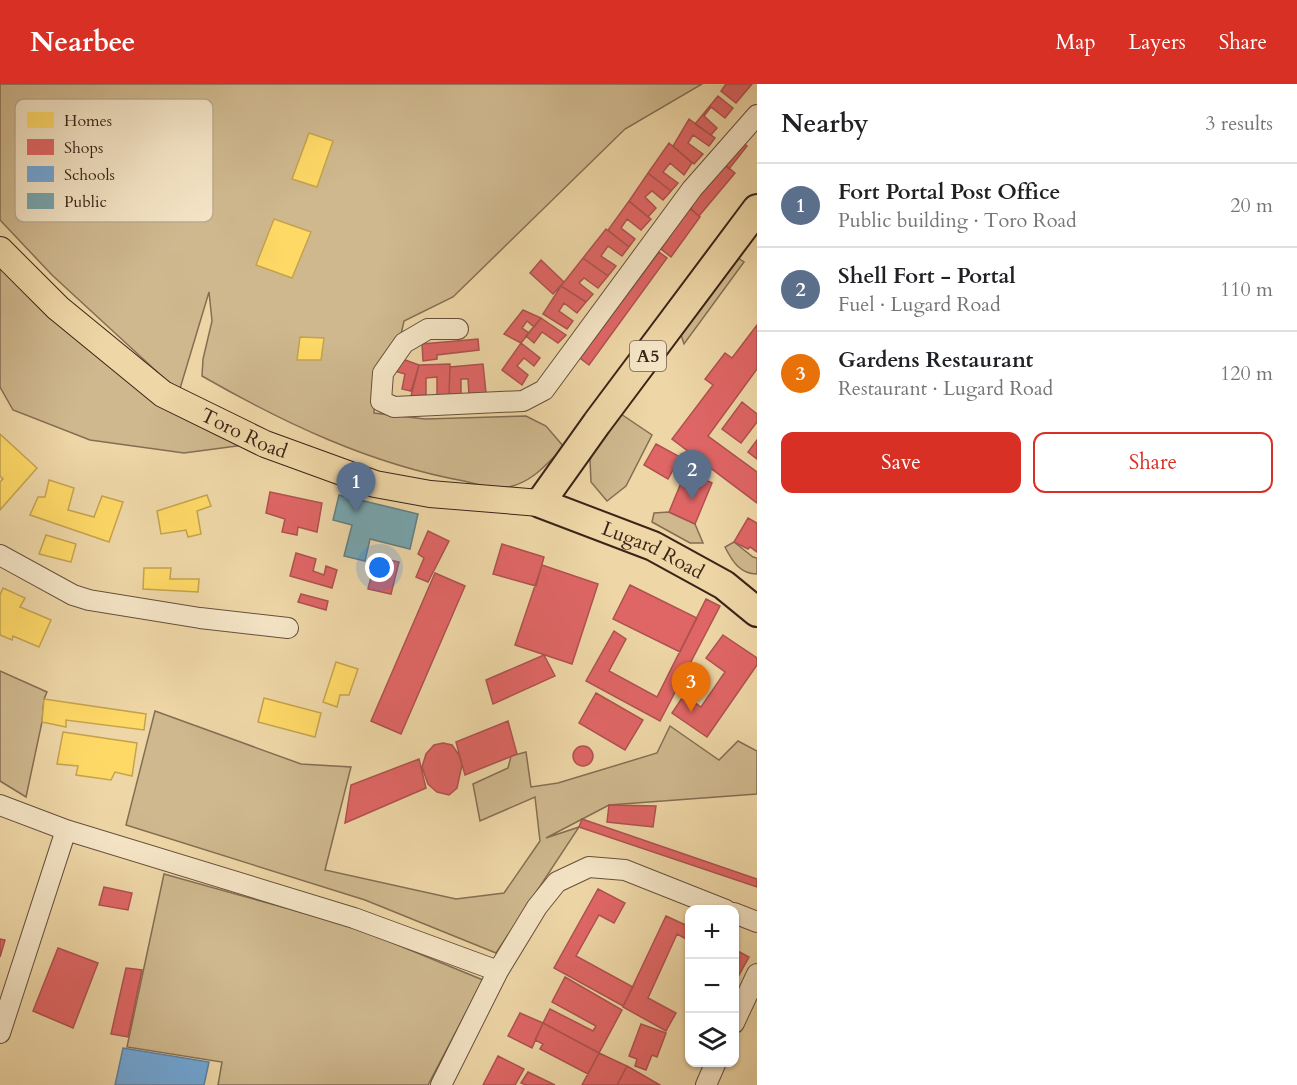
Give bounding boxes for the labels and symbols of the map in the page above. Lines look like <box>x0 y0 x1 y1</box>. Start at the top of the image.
legend <box>15 99 213 222</box>
text: Homes <box>64 110 112 132</box>
text: Shops <box>64 137 103 159</box>
text: Schools <box>64 164 115 186</box>
text: Public <box>64 191 107 213</box>
road number: A5 <box>630 341 666 371</box>
street label: Toro Road <box>196 401 292 465</box>
pin: 2 <box>672 450 712 500</box>
pin: 1 <box>336 462 376 512</box>
street label: Lugard Road <box>598 514 710 585</box>
your location <box>365 553 394 582</box>
pin: 3 <box>672 662 710 712</box>

